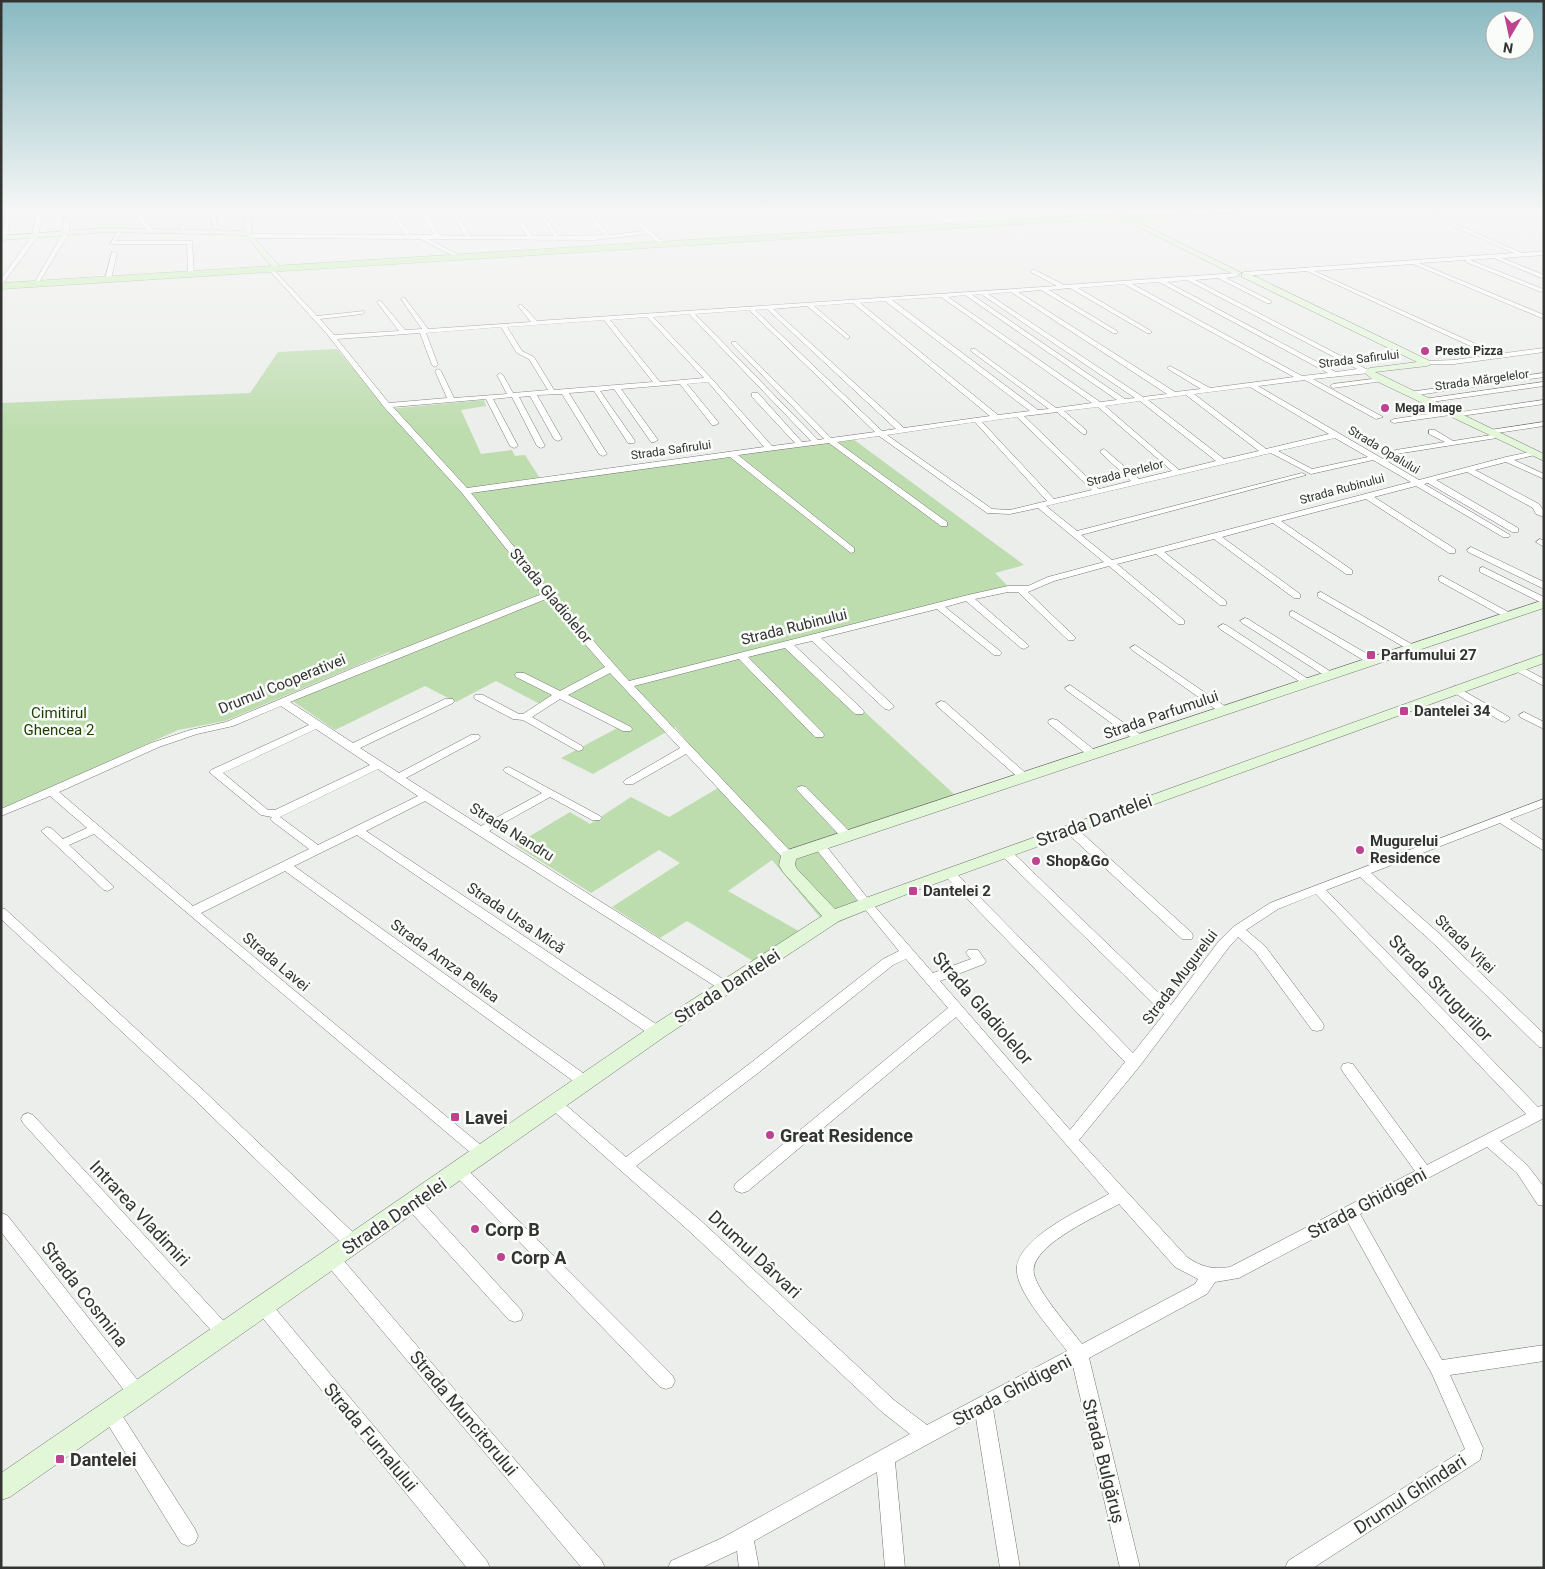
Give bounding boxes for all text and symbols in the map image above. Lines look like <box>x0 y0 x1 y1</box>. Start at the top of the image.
north arrow <box>1485 10 1535 60</box>
text: N <box>1502 39 1514 57</box>
place label: Presto Pizza <box>1435 344 1503 358</box>
marker: Presto Pizza <box>1419 345 1431 357</box>
street label: Strada Safirului <box>1318 347 1400 371</box>
street label: Strada Mărgelelor <box>1434 366 1530 394</box>
place label: Mega Image <box>1395 401 1462 415</box>
marker: Mega Image <box>1379 402 1391 414</box>
street label: Strada Opalului <box>1346 423 1422 477</box>
street label: Strada Safirului <box>630 437 712 463</box>
street label: Strada Perlelor <box>1085 457 1165 489</box>
street label: Strada Rubinului <box>1298 471 1386 507</box>
street label: Strada Gladiolelor <box>506 545 596 647</box>
street label: Strada Rubinului <box>739 605 849 649</box>
place label: Parfumului 27 <box>1381 646 1477 664</box>
marker: Parfumului 27 <box>1365 649 1377 661</box>
street label: Drumul Cooperativei <box>216 650 348 718</box>
street label: Strada Parfumului <box>1101 687 1221 743</box>
place label: Dantelei 34 <box>1414 702 1491 720</box>
park label: Cimitirul Ghencea 2 <box>24 704 94 739</box>
marker: Dantelei 34 <box>1398 705 1410 717</box>
street label: Strada Dantelei <box>1033 789 1155 851</box>
street label: Strada Nandru <box>466 799 558 865</box>
place label: Mugurelui Residence <box>1370 832 1440 867</box>
marker: Mugurelui Residence <box>1354 844 1366 856</box>
place label: Shop&Go <box>1046 852 1109 870</box>
marker: Shop&Go <box>1030 855 1042 867</box>
street label: Strada Ursa Mică <box>464 879 568 957</box>
place label: Dantelei 2 <box>923 882 991 900</box>
marker: Dantelei 2 <box>907 885 919 897</box>
street label: Strada Viței <box>1431 911 1499 977</box>
street label: Strada Amza Pellea <box>387 915 503 1007</box>
street label: Strada Mugurelui <box>1139 926 1221 1028</box>
street label: Strada Lavei <box>239 929 313 995</box>
street label: Strada Strugurilor <box>1385 930 1497 1046</box>
street label: Strada Dantelei <box>670 944 784 1028</box>
street label: Strada Gladiolelor <box>928 947 1038 1069</box>
place label: Lavei <box>465 1107 508 1128</box>
marker: Lavei <box>449 1111 461 1123</box>
place label: Great Residence <box>780 1125 913 1146</box>
marker: Great Residence <box>764 1129 776 1141</box>
street label: Intrarea Vladimiri <box>86 1156 194 1270</box>
street label: Strada Ghidigeni <box>1304 1163 1430 1243</box>
street label: Strada Dantelei <box>338 1173 450 1259</box>
street label: Drumul Dârvari <box>704 1206 806 1302</box>
place label: Corp B <box>485 1219 540 1240</box>
marker: Corp B <box>469 1223 481 1235</box>
street label: Strada Cosmina <box>37 1237 133 1351</box>
place label: Corp A <box>511 1247 567 1268</box>
marker: Corp A <box>495 1251 507 1263</box>
street label: Strada Muncitorului <box>406 1346 522 1480</box>
street label: Strada Ghidigeni <box>949 1350 1075 1430</box>
street label: Strada Furnalului <box>320 1379 422 1495</box>
street label: Strada Bulgăruș <box>1077 1397 1130 1526</box>
place label: Dantelei <box>70 1449 136 1470</box>
street label: Drumul Ghindari <box>1350 1450 1470 1538</box>
marker: Dantelei <box>54 1453 66 1465</box>

